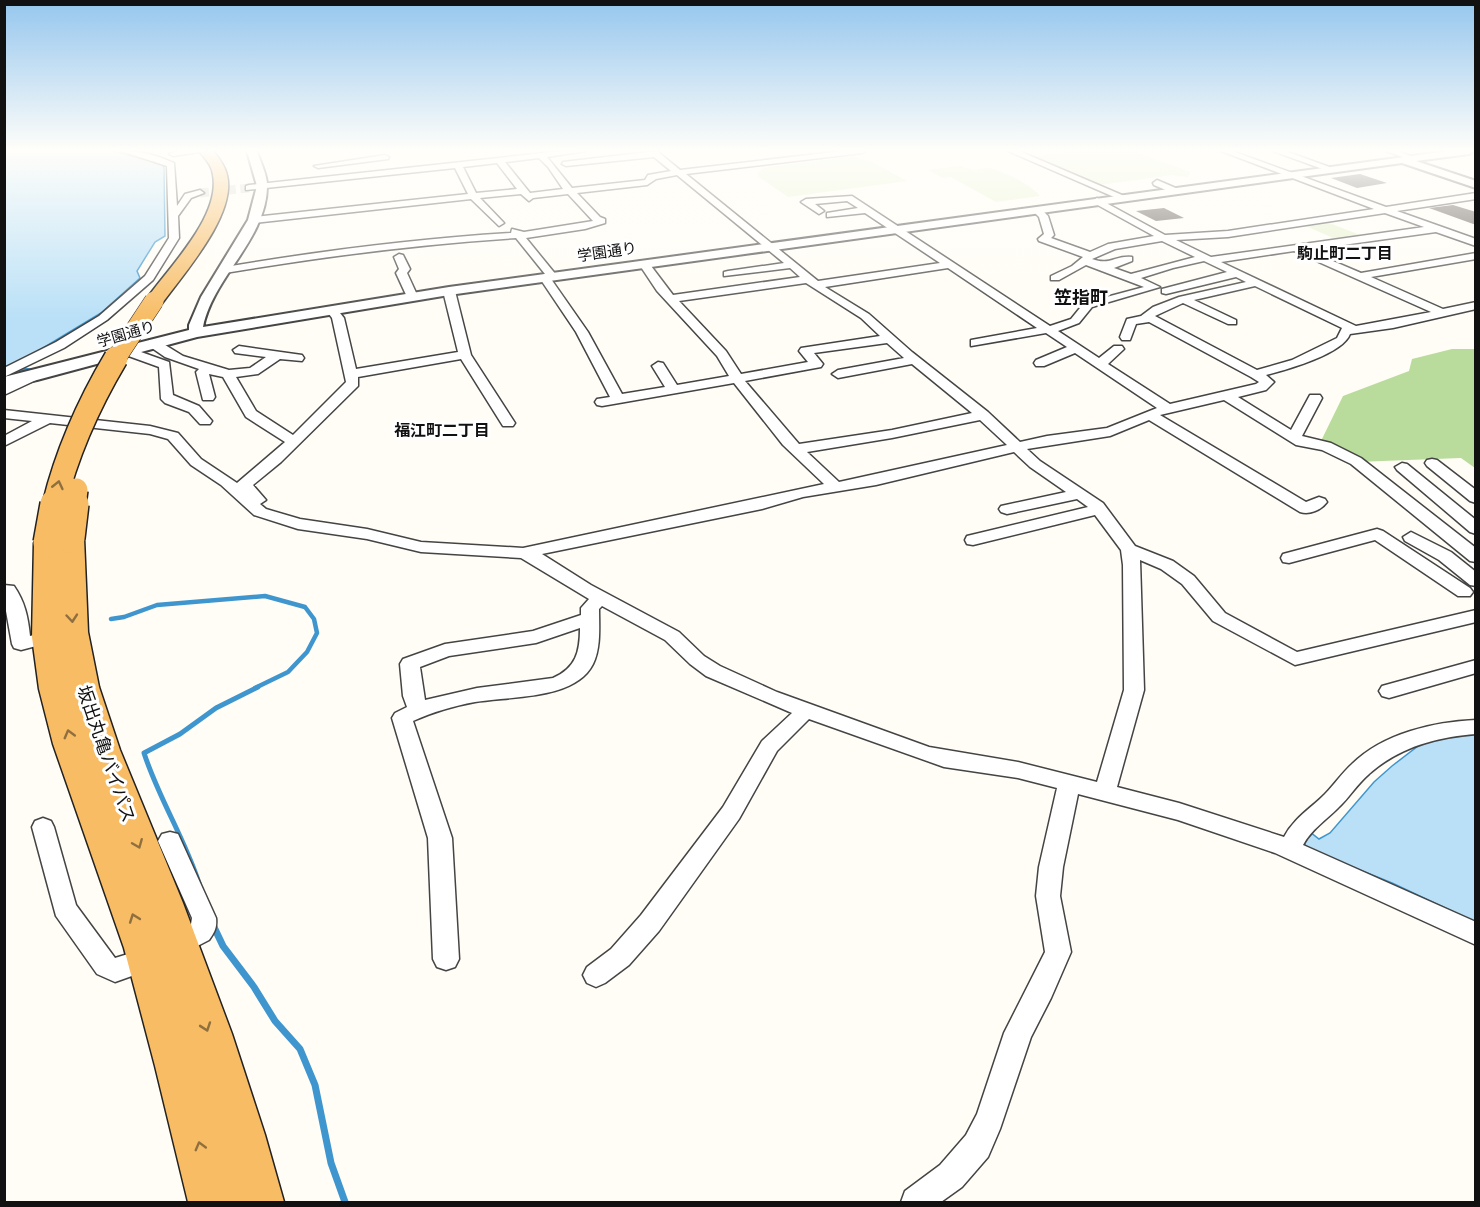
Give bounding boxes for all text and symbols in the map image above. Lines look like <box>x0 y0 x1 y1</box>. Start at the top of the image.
street label: 学園通り <box>576 238 638 265</box>
district label: 駒止町二丁目 <box>1297 243 1393 263</box>
district label: 笠指町 <box>1054 286 1108 309</box>
street label: 学園通り <box>94 316 157 351</box>
district label: 福江町二丁目 <box>394 420 490 440</box>
one-way arrow <box>50 480 63 490</box>
one-way arrow <box>65 613 78 622</box>
street label: 坂出丸亀バイパス <box>72 682 141 825</box>
one-way arrow <box>64 730 76 740</box>
one-way arrow <box>131 838 143 849</box>
one-way arrow <box>129 913 141 924</box>
one-way arrow <box>199 1021 212 1032</box>
one-way arrow <box>195 1141 207 1152</box>

